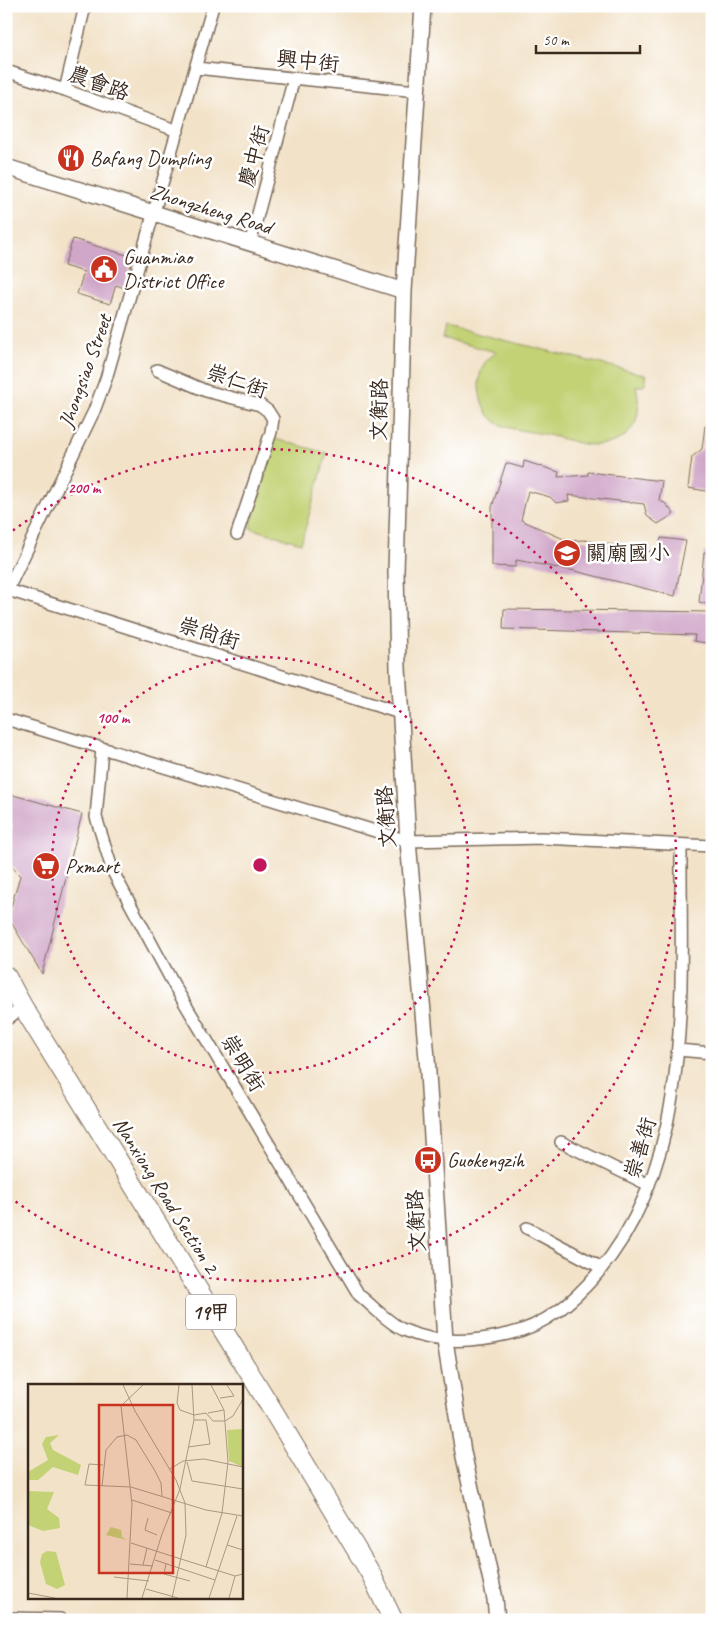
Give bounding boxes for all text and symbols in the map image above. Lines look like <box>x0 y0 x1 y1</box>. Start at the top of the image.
scale bar <box>536 22 639 54</box>
text: 50 m <box>543 31 570 50</box>
street label: 興中街 <box>275 45 341 77</box>
street label: 農會路 <box>65 60 133 106</box>
street label: 慶中街 <box>233 122 275 190</box>
restaurant icon: Bafang Dumpling <box>56 143 86 173</box>
place label: Bafang Dumpling <box>90 145 212 171</box>
street label: Zhongzheng Road <box>147 178 279 241</box>
place label: Guanmiao District Office <box>123 244 225 294</box>
public building icon: Guanmiao District Office <box>89 254 119 284</box>
street label: Jhongsiao Street <box>52 309 118 432</box>
street label: 崇仁街 <box>203 358 271 404</box>
street label: 文衡路 <box>365 378 393 442</box>
text: 200 m <box>68 479 102 498</box>
school or university icon: 關廟國小 <box>552 538 582 568</box>
place label: 關廟國小 <box>586 540 670 566</box>
street label: 崇尚街 <box>175 611 243 655</box>
text: 100 m <box>97 709 131 728</box>
street label: 文衡路 <box>371 785 401 849</box>
supermarket icon: Pxmart <box>31 851 61 881</box>
place label: Pxmart <box>65 853 121 879</box>
centre of rings <box>251 856 269 874</box>
street label: 崇明街 <box>216 1029 270 1097</box>
street label: Nanxiong Road Section 2 <box>107 1112 225 1279</box>
street label: 崇善街 <box>618 1114 662 1182</box>
bus stop icon: Guokengzih <box>413 1145 443 1175</box>
place label: Guokengzih <box>447 1147 526 1173</box>
street label: 文衡路 <box>401 1189 431 1253</box>
road number: 19甲 <box>186 1294 236 1330</box>
inset map <box>28 1384 242 1598</box>

